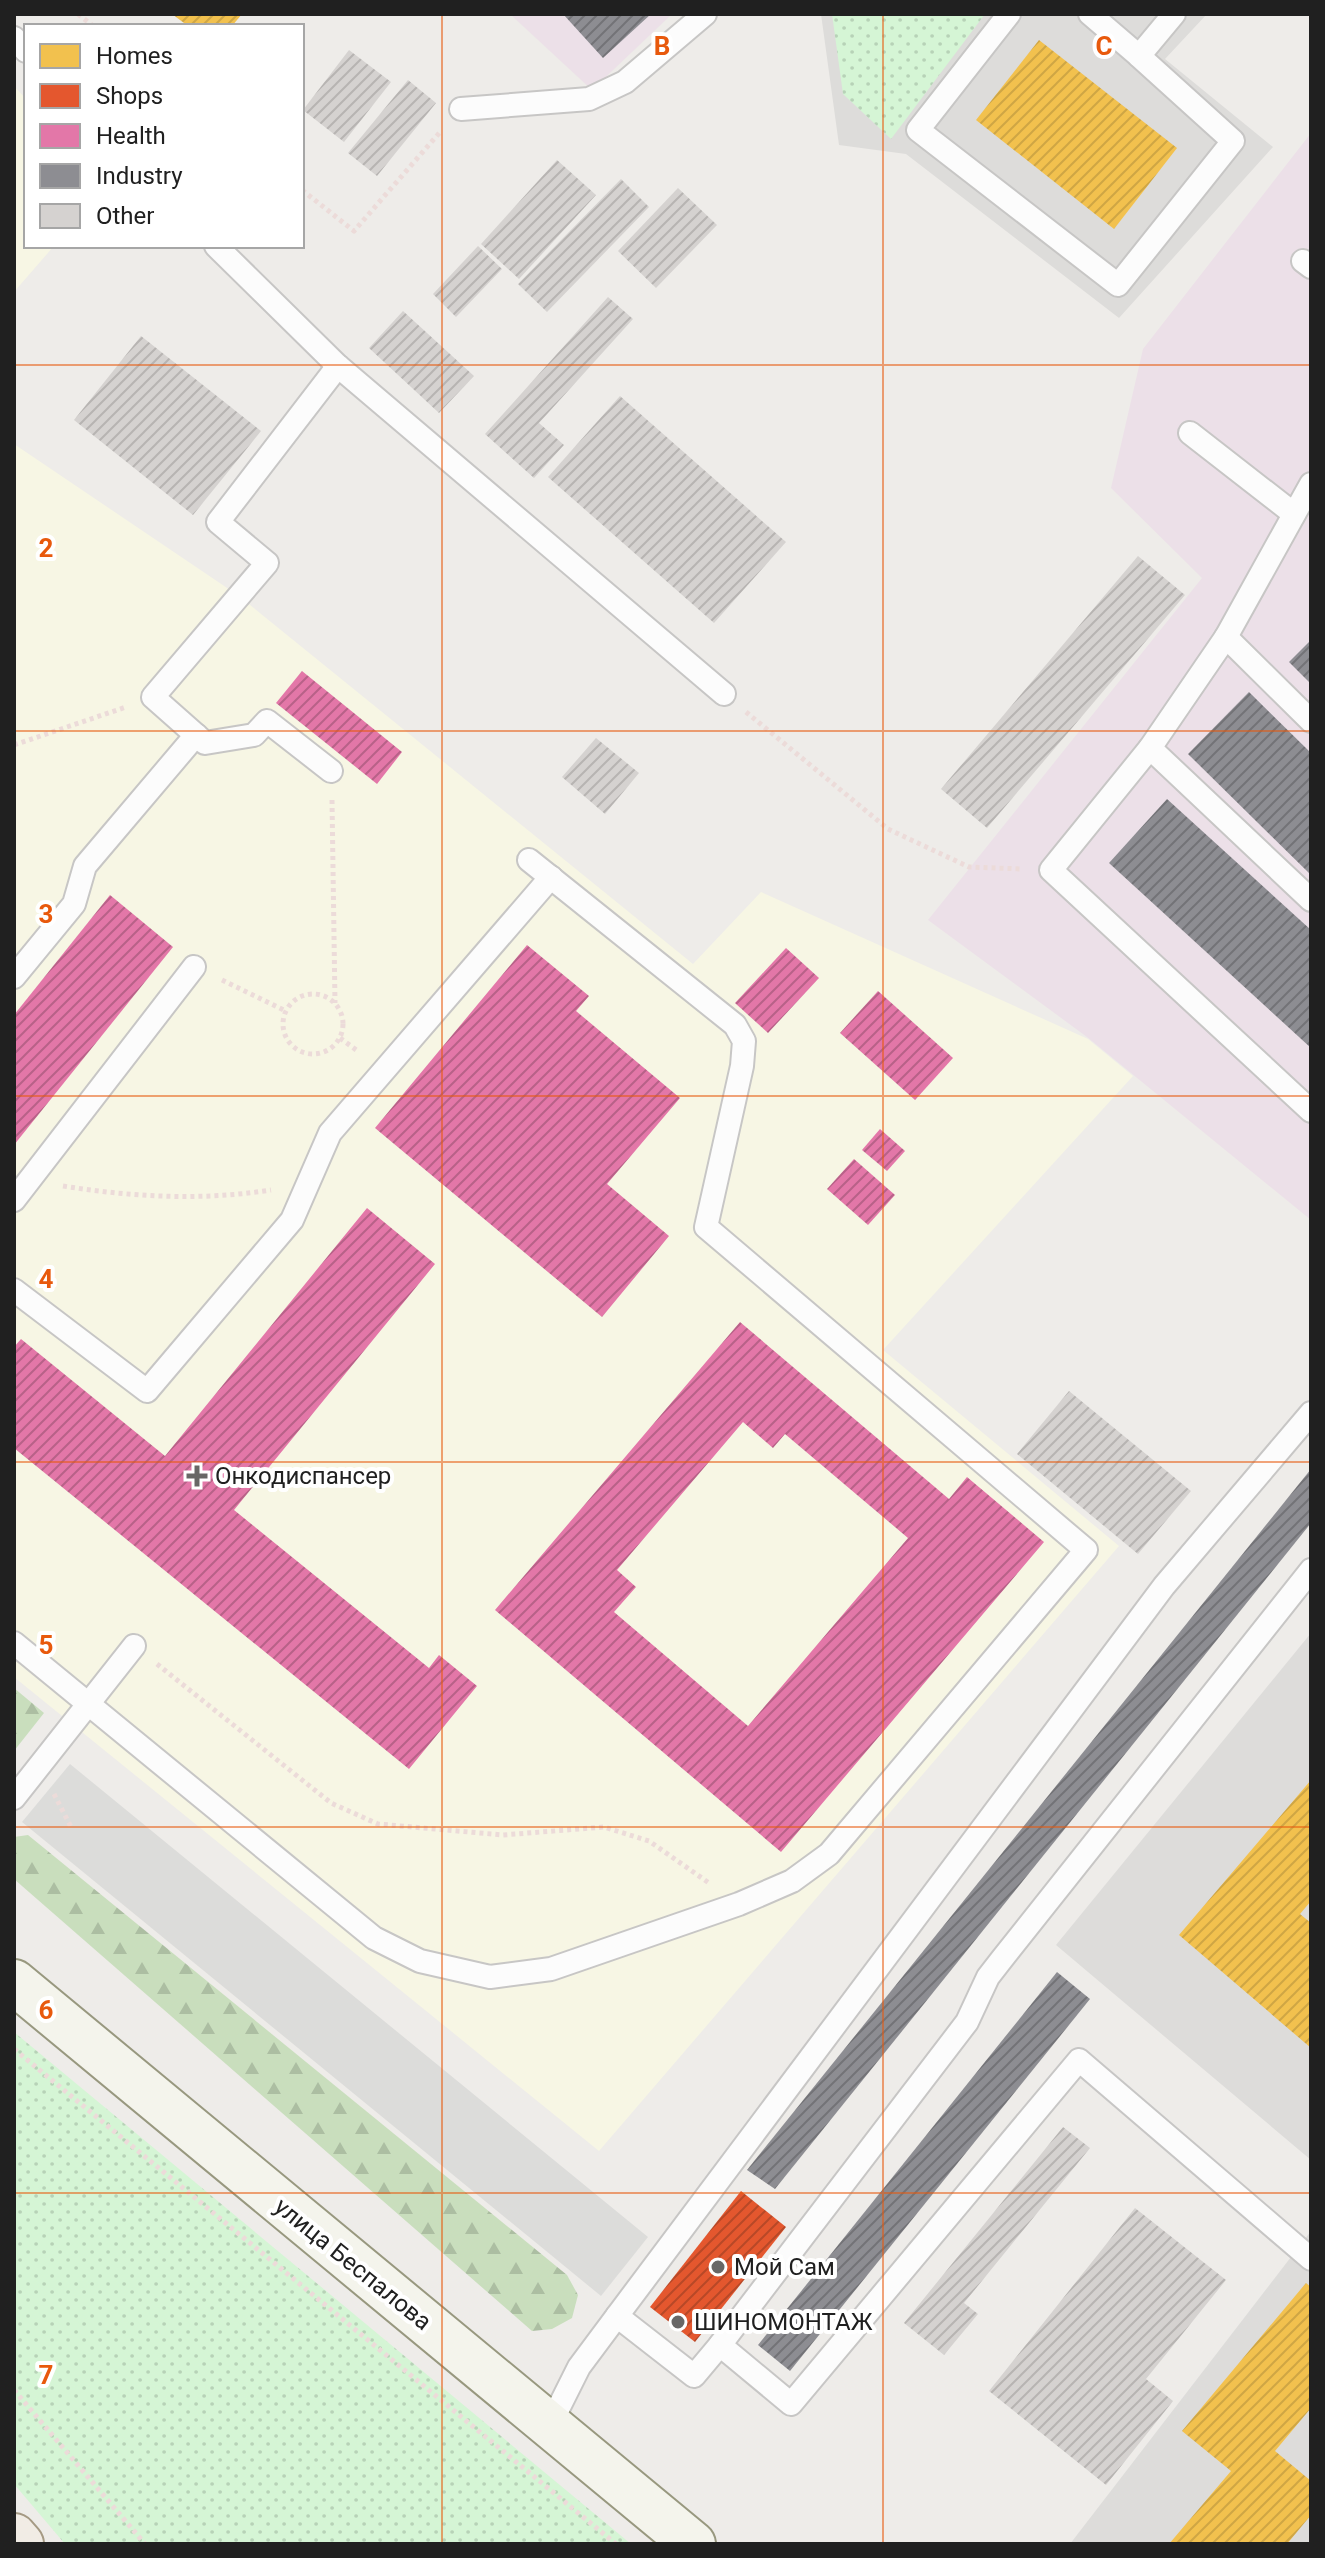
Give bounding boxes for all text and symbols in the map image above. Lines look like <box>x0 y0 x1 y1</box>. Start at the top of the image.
legend <box>24 24 304 248</box>
text: B <box>654 31 670 61</box>
text: C <box>1095 31 1113 61</box>
text: Homes <box>96 42 173 70</box>
text: Shops <box>96 82 163 110</box>
text: Health <box>96 122 166 150</box>
text: Industry <box>96 162 183 190</box>
text: Other <box>96 202 154 230</box>
text: 2 <box>39 533 53 563</box>
text: 3 <box>39 899 53 929</box>
text: 4 <box>39 1264 54 1294</box>
place label: Онкодиспансер <box>215 1462 391 1490</box>
marker: Онкодиспансер <box>186 1465 208 1487</box>
text: 5 <box>39 1630 53 1660</box>
text: 6 <box>39 1995 54 2025</box>
street label: улица Беспалова <box>269 2192 437 2336</box>
place label: Мой Сам <box>734 2253 835 2281</box>
marker: Мой Сам <box>709 2258 727 2276</box>
place label: ШИНОМОНТАЖ <box>694 2308 873 2336</box>
marker: ШИНОМОНТАЖ <box>669 2313 687 2331</box>
text: 7 <box>39 2360 53 2390</box>

